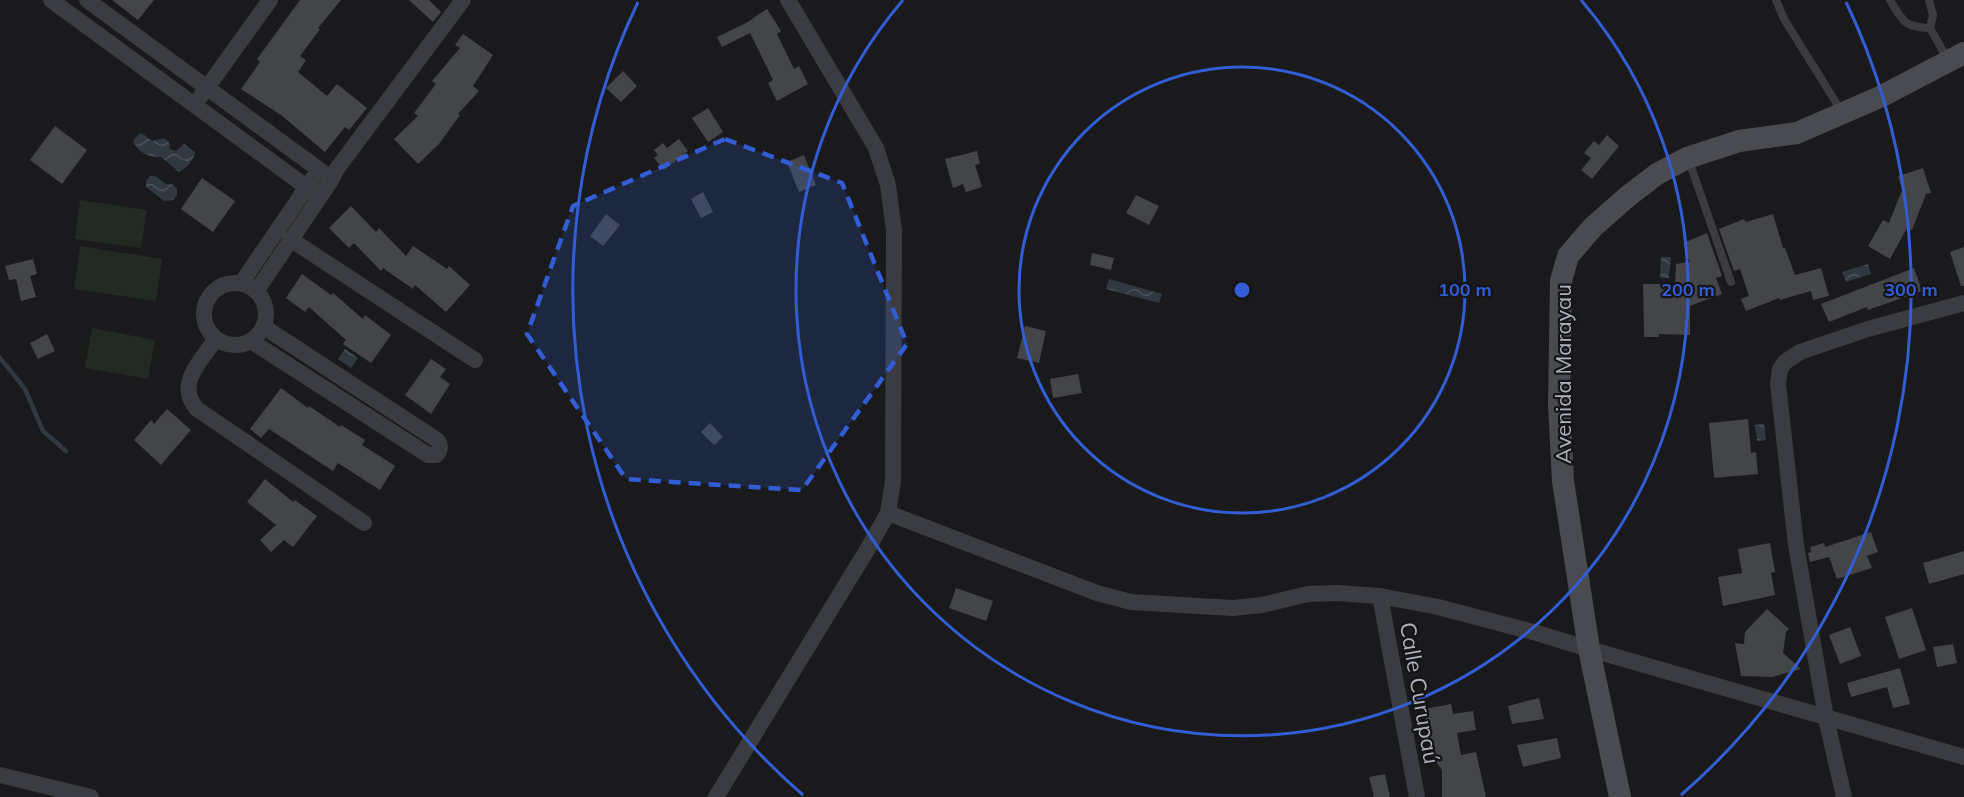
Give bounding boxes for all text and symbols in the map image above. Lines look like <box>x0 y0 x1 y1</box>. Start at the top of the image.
text: 100 m <box>1438 278 1492 301</box>
text: 200 m <box>1661 278 1715 301</box>
text: 300 m <box>1884 278 1938 301</box>
centre of rings <box>1232 280 1252 300</box>
street label: Avenida Marayau <box>1549 284 1577 464</box>
street label: Calle Curupaú <box>1394 620 1446 766</box>

